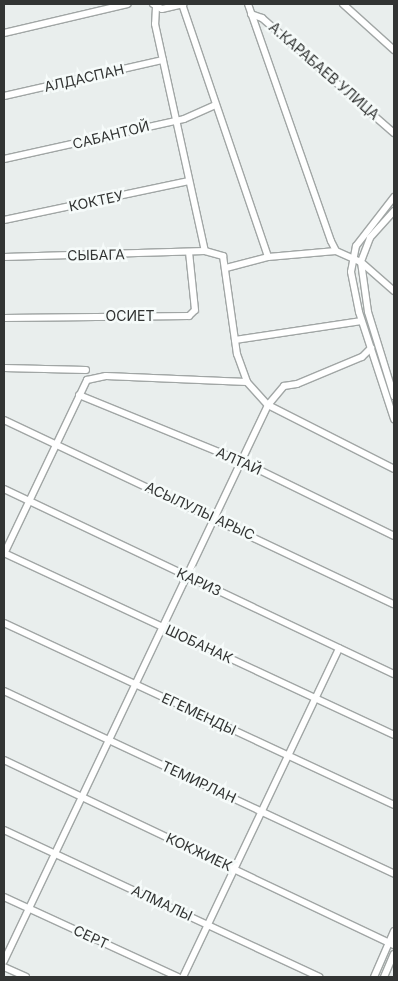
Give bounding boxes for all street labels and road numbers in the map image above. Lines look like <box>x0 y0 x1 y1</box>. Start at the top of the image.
street label: А.КАРАБАЕВ УЛИЦА <box>266 19 382 123</box>
street label: АЛДАСПАН <box>42 61 126 95</box>
street label: САБАНТОЙ <box>71 117 151 153</box>
street label: КОКТЕУ <box>67 187 125 215</box>
street label: СЫБАГА <box>67 246 125 264</box>
street label: ОСИЕТ <box>106 308 154 324</box>
street label: АЛТАЙ <box>214 444 264 478</box>
street label: АСЫЛУЛЫ АРЫС <box>143 478 257 544</box>
street label: КАРИЗ <box>174 564 224 600</box>
street label: ШОБАНАК <box>163 621 235 667</box>
street label: ЕГЕМЕНДЫ <box>159 689 239 739</box>
street label: ТЕМИРЛАН <box>159 757 239 807</box>
street label: КОКЖИЕК <box>163 829 235 875</box>
street label: АЛМАЛЫ <box>129 882 195 924</box>
street label: СЕРТ <box>71 922 111 952</box>

